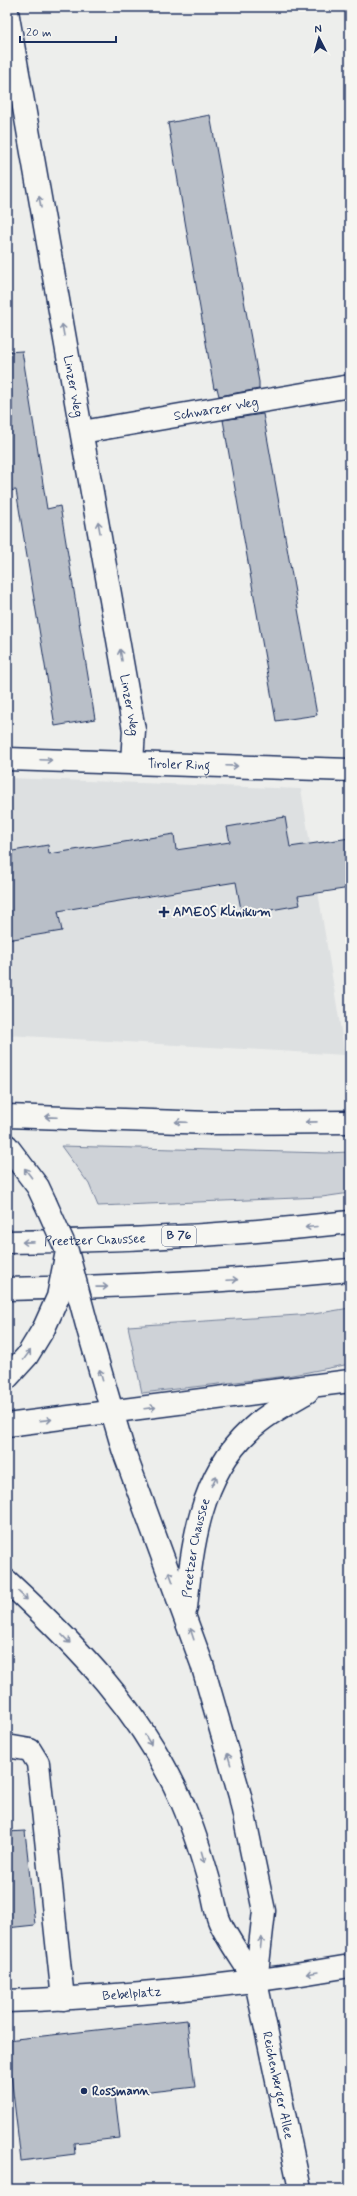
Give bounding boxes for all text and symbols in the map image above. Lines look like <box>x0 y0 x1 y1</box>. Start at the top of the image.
scale bar <box>20 18 116 44</box>
north arrow <box>299 18 339 58</box>
text: N <box>314 22 322 36</box>
text: 20 m <box>26 25 52 41</box>
one-way arrow <box>36 196 44 209</box>
one-way arrow <box>59 324 67 337</box>
street label: Linzer Weg <box>59 354 87 419</box>
street label: Schwarzer Weg <box>172 393 260 425</box>
one-way arrow <box>94 521 102 534</box>
one-way arrow <box>117 649 125 662</box>
street label: Linzer Weg <box>116 673 143 737</box>
street label: Tiroler Ring <box>147 755 210 776</box>
one-way arrow <box>39 756 52 764</box>
one-way arrow <box>225 762 238 770</box>
place label: AMEOS Klinikum <box>173 904 271 921</box>
marker: AMEOS Klinikum <box>158 906 170 918</box>
one-way arrow <box>45 1113 58 1121</box>
one-way arrow <box>175 1118 188 1126</box>
one-way arrow <box>305 1118 318 1126</box>
one-way arrow <box>24 1167 32 1178</box>
one-way arrow <box>305 1223 318 1230</box>
road number: B 76 <box>162 1226 196 1246</box>
street label: Preetzer Chaussee <box>44 1230 146 1250</box>
one-way arrow <box>22 1238 35 1246</box>
one-way arrow <box>225 1276 238 1283</box>
one-way arrow <box>95 1283 108 1290</box>
one-way arrow <box>23 1349 31 1360</box>
one-way arrow <box>97 1369 104 1382</box>
one-way arrow <box>143 1404 156 1412</box>
one-way arrow <box>39 1416 52 1424</box>
one-way arrow <box>211 1475 218 1487</box>
street label: Preetzer Chaussee <box>179 1496 214 1599</box>
one-way arrow <box>167 1572 175 1584</box>
one-way arrow <box>18 1592 28 1601</box>
one-way arrow <box>188 1628 195 1641</box>
one-way arrow <box>61 1634 71 1644</box>
one-way arrow <box>145 1734 153 1746</box>
one-way arrow <box>225 1752 232 1765</box>
one-way arrow <box>199 1851 207 1864</box>
one-way arrow <box>257 1937 264 1950</box>
one-way arrow <box>305 1969 318 1977</box>
street label: Bebelplatz <box>102 1983 162 2005</box>
street label: Reichenberger Allee <box>258 2030 298 2141</box>
place label: Rossmann <box>92 2083 151 2100</box>
marker: Rossmann <box>79 2086 89 2096</box>

